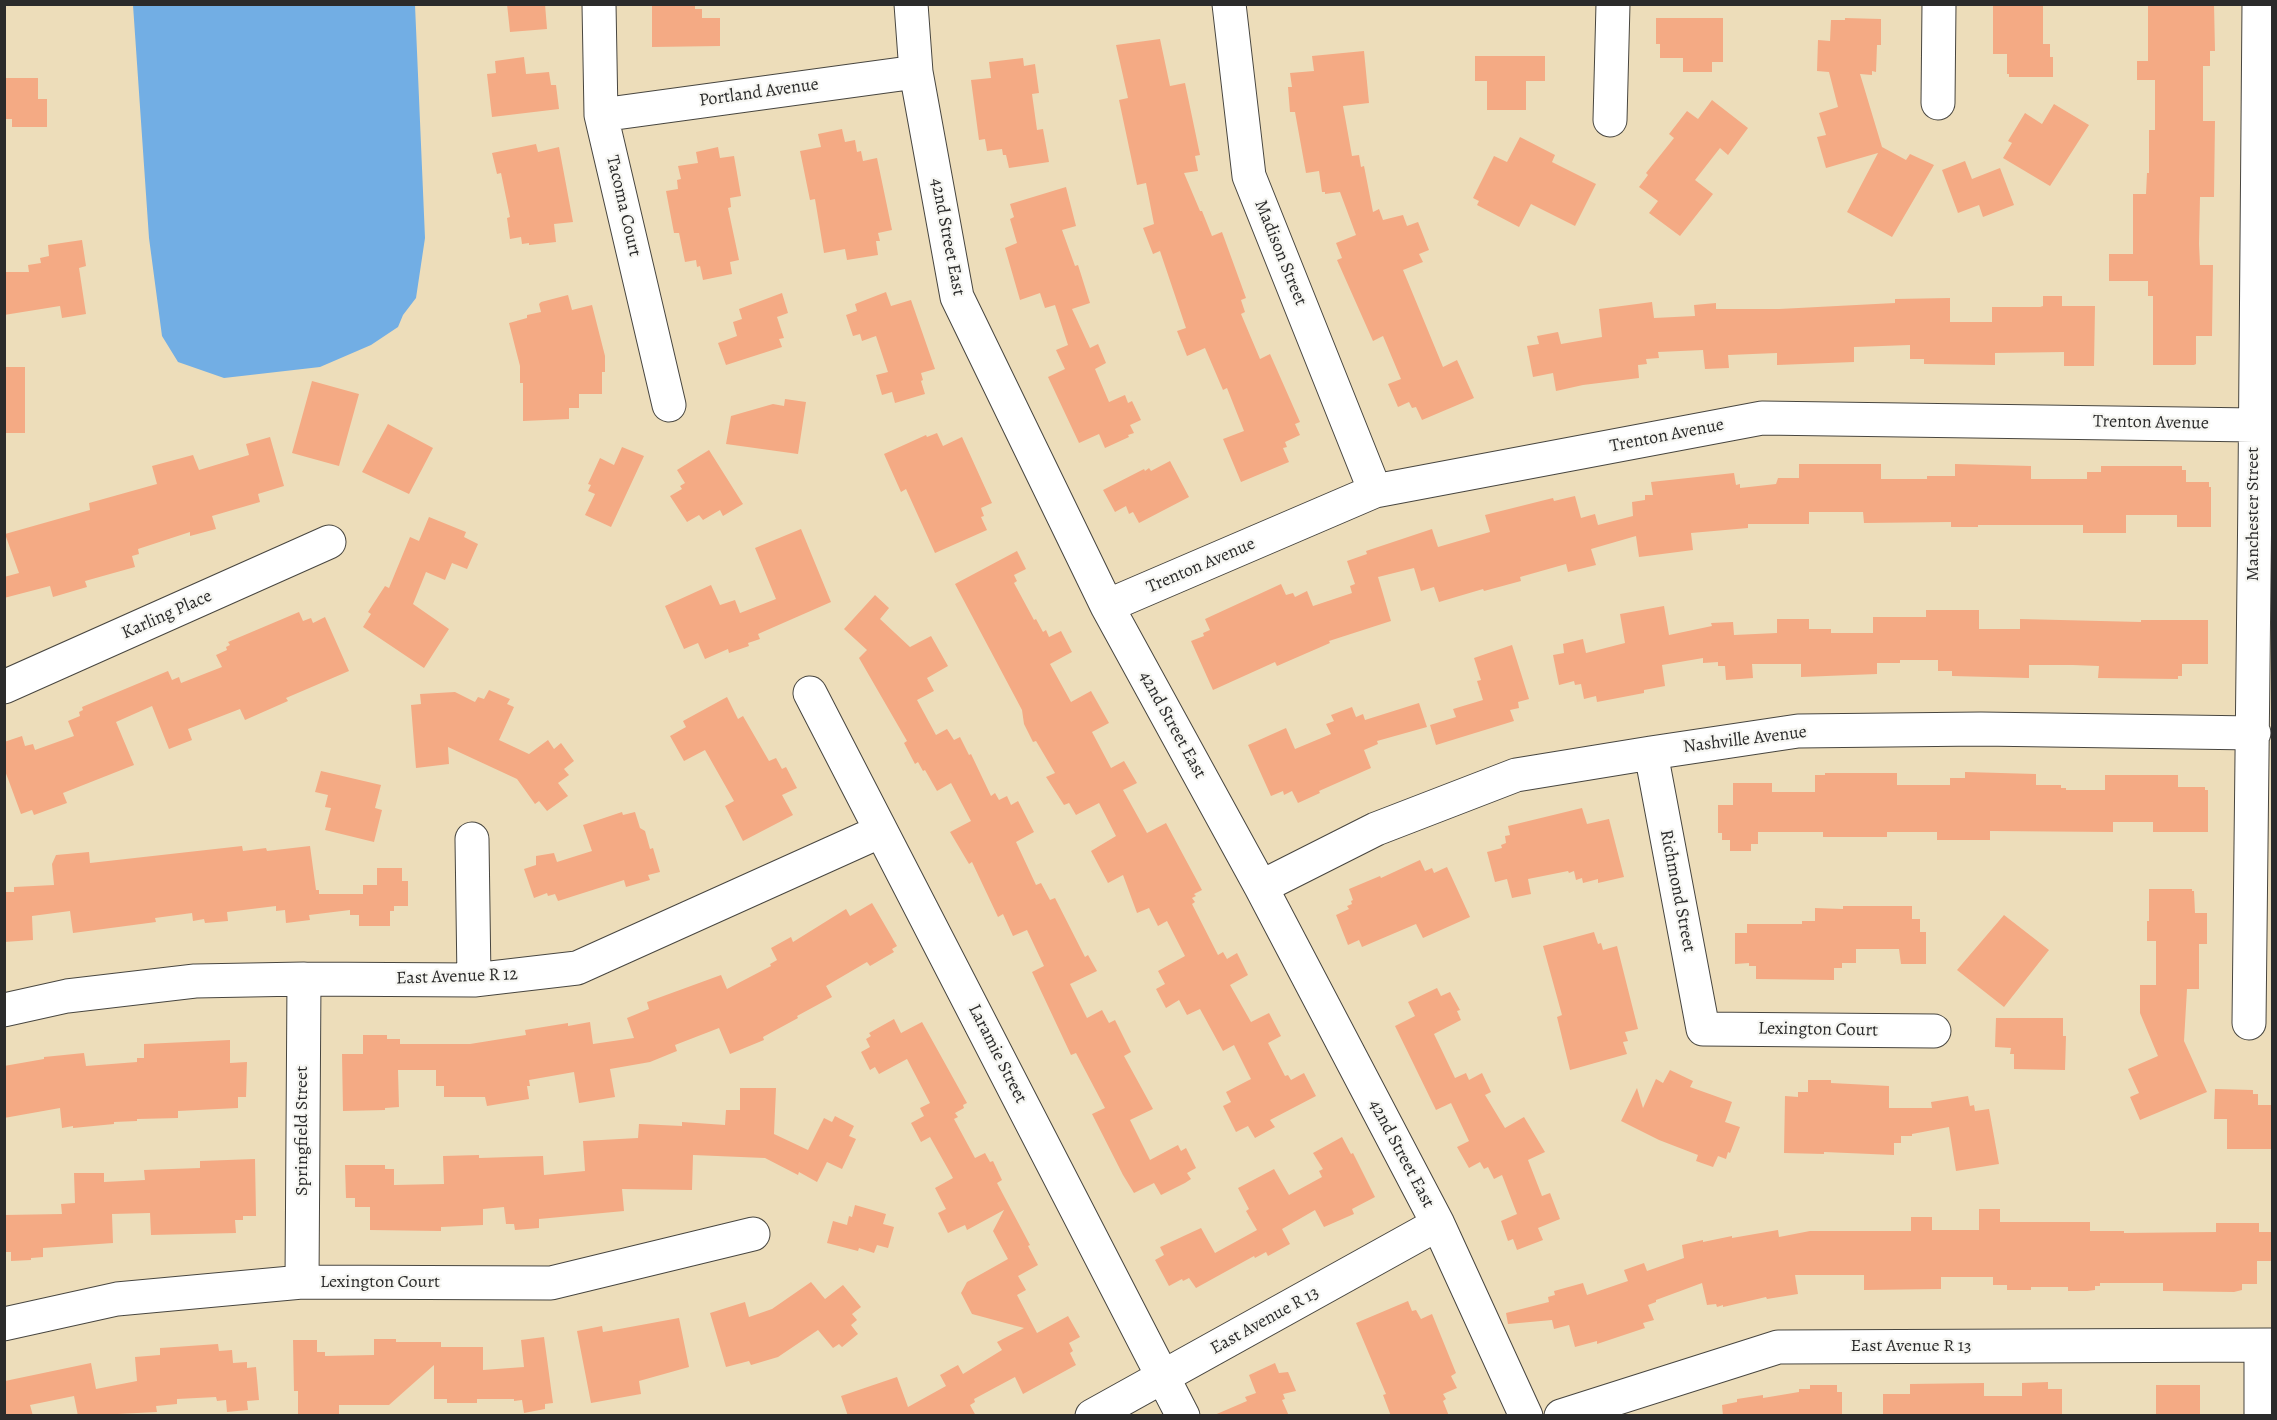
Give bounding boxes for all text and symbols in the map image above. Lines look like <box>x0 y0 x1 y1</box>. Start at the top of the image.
street label: Portland Avenue <box>698 74 820 112</box>
street label: Tacoma Court <box>601 153 645 259</box>
street label: 42nd Street East <box>925 176 969 298</box>
street label: Madison Street <box>1249 197 1311 309</box>
street label: Trenton Avenue <box>2093 411 2209 435</box>
street label: Trenton Avenue <box>1608 414 1726 458</box>
street label: Manchester Street <box>2243 447 2265 581</box>
street label: Trenton Avenue <box>1143 533 1259 599</box>
street label: Karling Place <box>119 586 215 644</box>
street label: 42nd Street East <box>1134 668 1210 782</box>
street label: Nashville Avenue <box>1682 722 1808 758</box>
street label: Richmond Street <box>1655 828 1699 954</box>
street label: East Avenue R 12 <box>396 964 518 990</box>
street label: Laramie Street <box>963 1001 1031 1107</box>
street label: Lexington Court <box>1758 1018 1878 1042</box>
street label: Springfield Street <box>292 1066 314 1196</box>
street label: 42nd Street East <box>1363 1096 1439 1212</box>
street label: Lexington Court <box>320 1272 440 1294</box>
street label: East Avenue R 13 <box>1207 1282 1323 1360</box>
street label: East Avenue R 13 <box>1851 1336 1971 1358</box>

